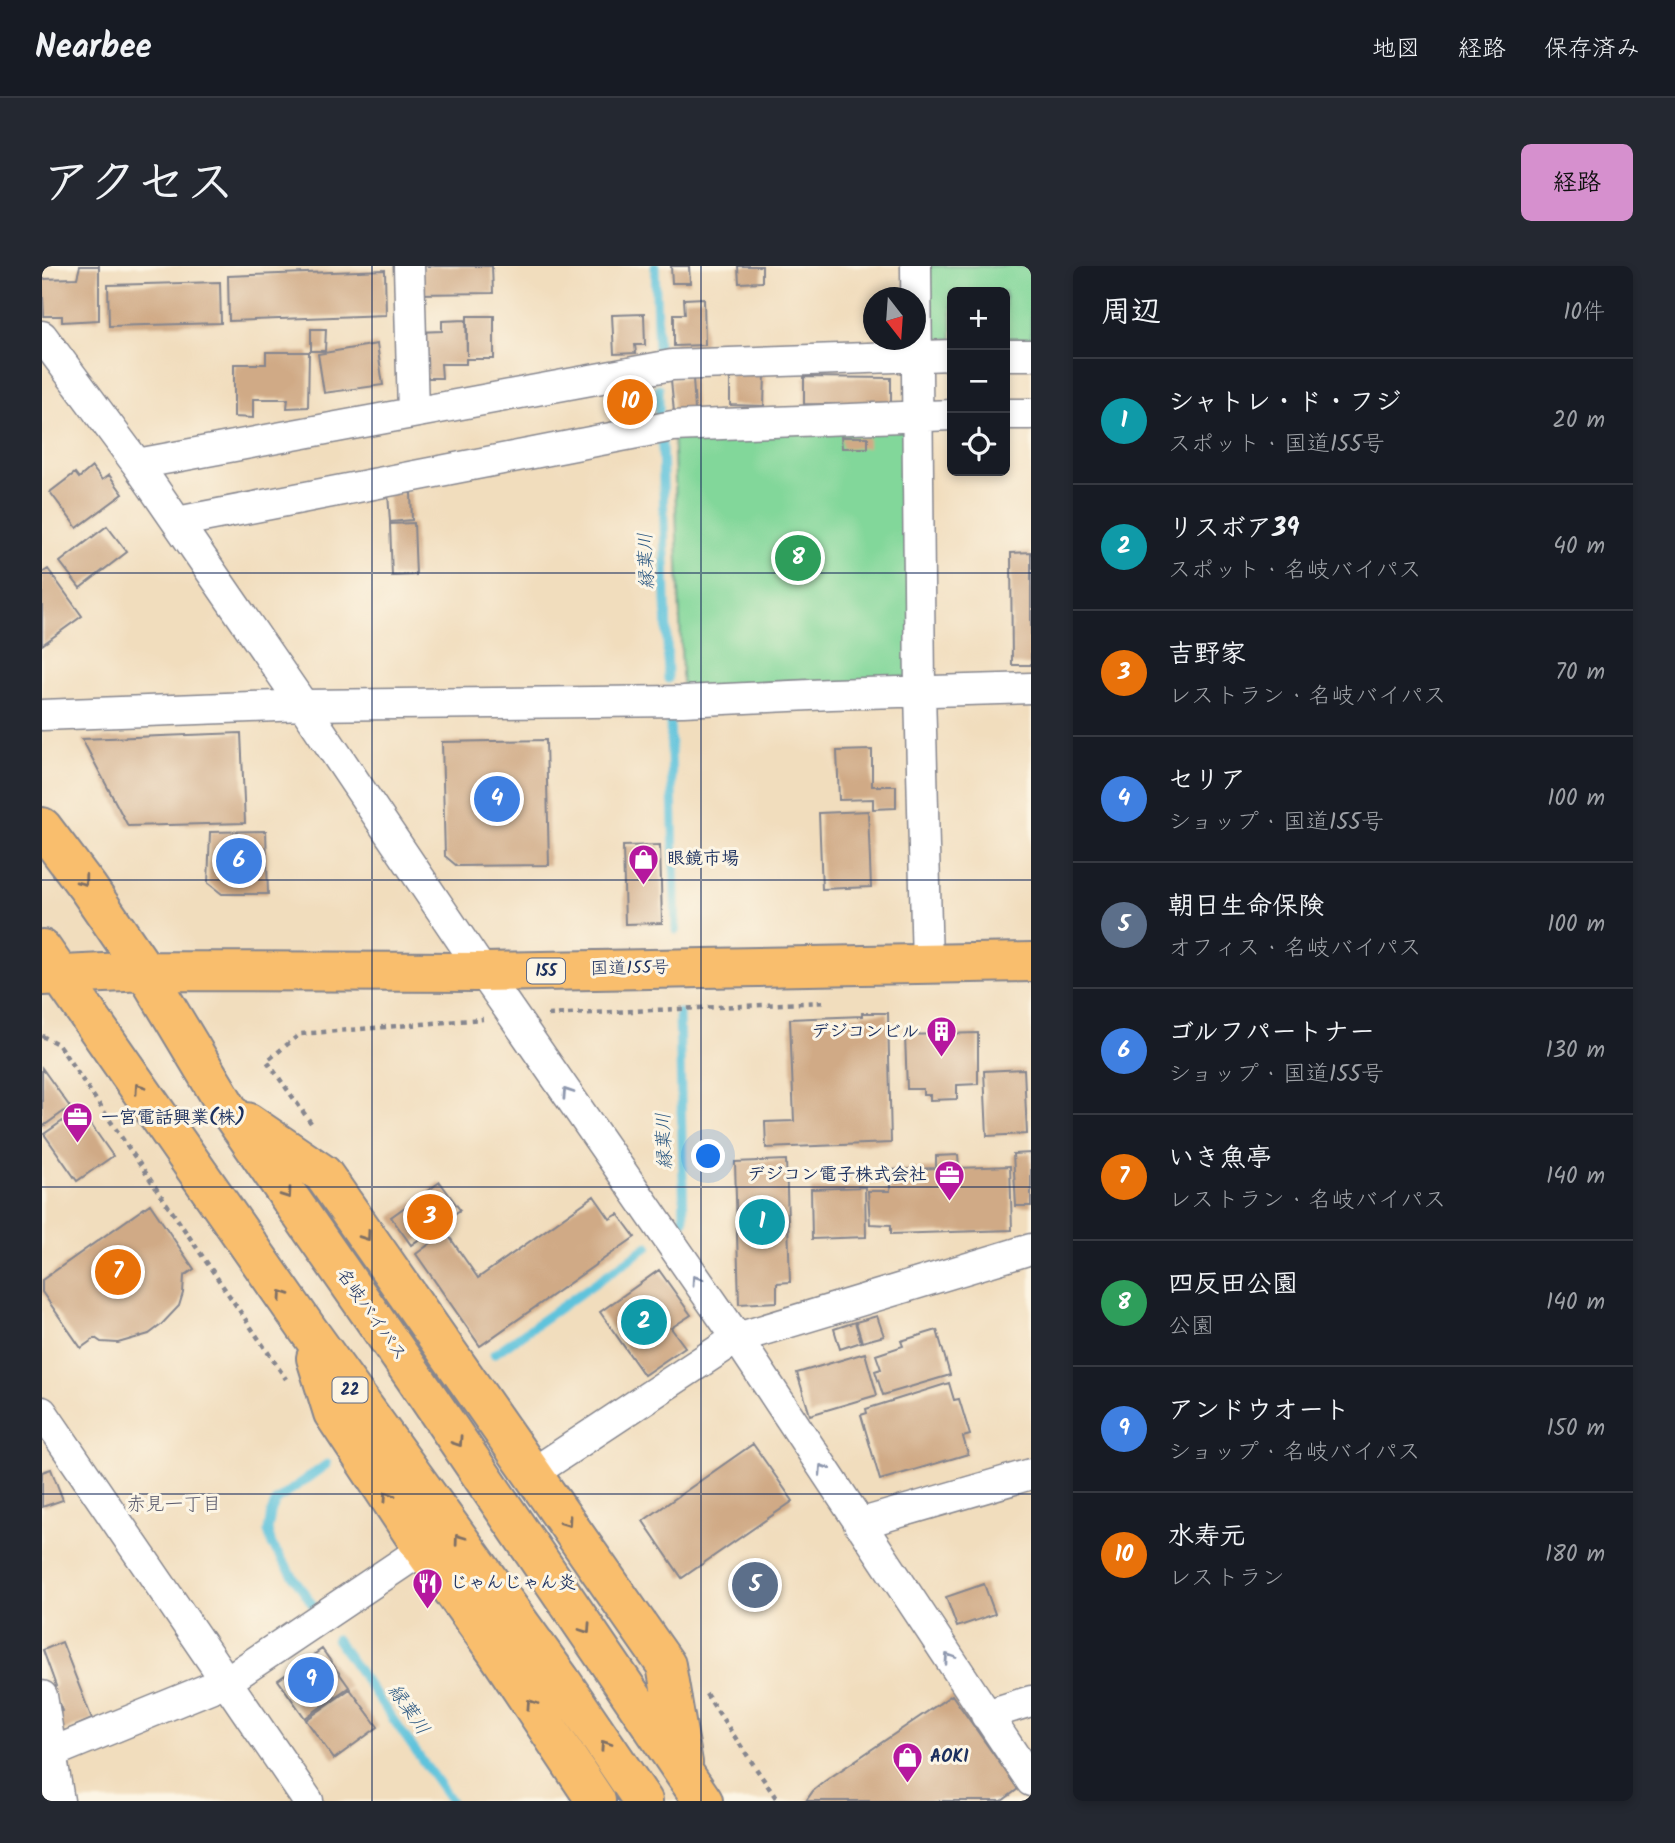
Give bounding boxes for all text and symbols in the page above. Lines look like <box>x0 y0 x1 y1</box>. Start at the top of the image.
text: Nearbee <box>35 22 152 75</box>
text: 地図 <box>1372 30 1420 69</box>
text: 経路 <box>1458 30 1506 69</box>
text: 保存済み <box>1544 30 1640 69</box>
button: 経路 <box>1521 144 1633 221</box>
text: アクセス <box>42 146 235 224</box>
north arrow <box>863 287 926 350</box>
map controls <box>947 287 1010 476</box>
button: + <box>947 287 1010 350</box>
text: 周辺 <box>1101 289 1161 337</box>
text: 10件 <box>1563 295 1605 331</box>
button: − <box>947 350 1010 413</box>
pin: 10 <box>607 376 653 428</box>
text: シャトレ・ド・フジ <box>1168 382 1401 424</box>
text: 1 <box>1121 403 1127 439</box>
text: 20 m <box>1553 403 1605 439</box>
button: locate <box>947 413 1010 476</box>
text: スポット · 国道155号 <box>1168 427 1385 463</box>
text: リスボア39 <box>1168 508 1299 550</box>
text: 2 <box>1117 529 1131 565</box>
text: 40 m <box>1553 529 1605 565</box>
water label: 縁葉川 <box>631 532 663 590</box>
pin: 8 <box>775 532 821 584</box>
text: スポット · 名岐バイパス <box>1168 553 1421 589</box>
text: 吉野家 <box>1168 634 1246 676</box>
text: 3 <box>1118 655 1130 691</box>
text: 70 m <box>1555 655 1605 691</box>
text: レストラン · 名岐バイパス <box>1168 679 1446 715</box>
text: セリア <box>1168 760 1246 802</box>
pin: 4 <box>474 773 520 825</box>
text: 4 <box>1118 781 1130 817</box>
text: 100 m <box>1547 781 1605 817</box>
text: ショップ · 国道155号 <box>1168 805 1384 841</box>
pin: 6 <box>216 835 262 887</box>
shop icon: 眼鏡市場 <box>627 842 661 886</box>
place label: 眼鏡市場 <box>667 845 739 874</box>
one-way arrow <box>75 874 87 886</box>
text: 朝日生命保険 <box>1168 886 1324 928</box>
text: 5 <box>1118 907 1130 943</box>
text: 100 m <box>1547 907 1605 943</box>
text: オフィス · 名岐バイパス <box>1168 931 1421 967</box>
street label: 国道155号 <box>590 954 670 984</box>
road number: 155 <box>527 958 565 984</box>
text: ゴルフパートナー <box>1168 1012 1375 1054</box>
building icon: デジコンビル <box>925 1015 959 1059</box>
place label: デジコンビル <box>811 1018 919 1047</box>
text: 6 <box>1118 1033 1130 1069</box>
text: 130 m <box>1546 1033 1605 1069</box>
text: ショップ · 国道155号 <box>1168 1057 1384 1093</box>
one-way arrow <box>135 1083 147 1096</box>
one-way arrow <box>563 1088 575 1101</box>
office icon: 一宮電話興業(株) <box>61 1101 95 1145</box>
place label: 一宮電話興業(株) <box>101 1104 245 1133</box>
water label: 縁葉川 <box>649 1112 681 1170</box>
text: いき魚亭 <box>1168 1138 1272 1180</box>
your location <box>691 1139 725 1173</box>
office icon: デジコン電子株式会社 <box>933 1158 967 1202</box>
text: 7 <box>1119 1159 1129 1195</box>
text: 140 m <box>1546 1159 1605 1195</box>
place label: デジコン電子株式会社 <box>747 1161 927 1190</box>
text: レストラン · 名岐バイパス <box>1168 1183 1446 1219</box>
one-way arrow <box>279 1186 291 1199</box>
pin: 3 <box>407 1191 453 1243</box>
pin: 1 <box>739 1196 785 1248</box>
one-way arrow <box>358 1228 370 1241</box>
pin: 7 <box>95 1246 141 1298</box>
street label: 名岐バイパス <box>328 1263 414 1367</box>
text: 四反田公園 <box>1168 1264 1298 1306</box>
one-way arrow <box>692 1275 704 1288</box>
text: 8 <box>1117 1285 1131 1321</box>
text: 140 m <box>1546 1285 1605 1321</box>
one-way arrow <box>279 1290 291 1303</box>
pin: 2 <box>621 1296 667 1348</box>
text: 公園 <box>1168 1309 1214 1345</box>
road number: 22 <box>332 1378 368 1402</box>
text: アンドウオート <box>1168 1390 1350 1432</box>
text: 9 <box>1118 1411 1130 1447</box>
text: 150 m <box>1546 1411 1605 1447</box>
one-way arrow <box>450 1434 463 1447</box>
text: ショップ · 名岐バイパス <box>1168 1435 1421 1471</box>
one-way arrow <box>819 1464 831 1477</box>
district label: 赤見一丁目 <box>126 1490 222 1520</box>
one-way arrow <box>384 1491 396 1504</box>
one-way arrow <box>559 1515 572 1528</box>
text: 水寿元 <box>1168 1516 1246 1558</box>
one-way arrow <box>454 1534 467 1547</box>
text: 10 <box>1115 1537 1133 1573</box>
text: 180 m <box>1545 1537 1605 1573</box>
pin: 5 <box>732 1559 778 1611</box>
text: レストラン <box>1168 1561 1285 1597</box>
restaurant icon: じゃんじゃん炎 <box>410 1566 444 1610</box>
place label: じゃんじゃん炎 <box>450 1569 576 1598</box>
one-way arrow <box>578 1622 591 1635</box>
one-way arrow <box>944 1653 957 1666</box>
pin: 9 <box>288 1654 334 1706</box>
water label: 縁葉川 <box>379 1678 437 1742</box>
one-way arrow <box>527 1699 539 1712</box>
one-way arrow <box>601 1740 613 1753</box>
shop icon: AOKI <box>890 1740 924 1784</box>
place label: AOKI <box>930 1743 969 1772</box>

